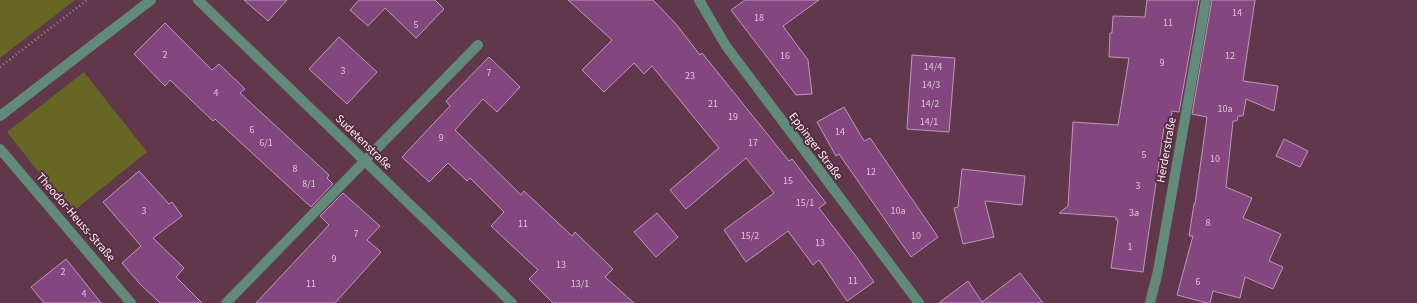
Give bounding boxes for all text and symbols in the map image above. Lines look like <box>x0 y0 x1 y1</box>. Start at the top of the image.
house number: 14 <box>1232 6 1242 20</box>
house number: 18 <box>754 11 764 25</box>
house number: 11 <box>1163 16 1173 30</box>
house number: 5 <box>414 18 419 32</box>
house number: 2 <box>163 48 168 62</box>
house number: 16 <box>780 49 790 63</box>
house number: 12 <box>1225 49 1235 63</box>
house number: 9 <box>1160 56 1165 70</box>
house number: 14/4 <box>924 60 942 74</box>
house number: 3 <box>341 64 346 78</box>
house number: 7 <box>487 66 492 80</box>
house number: 23 <box>685 69 695 83</box>
house number: 14/3 <box>922 78 940 92</box>
house number: 4 <box>214 86 219 100</box>
house number: 21 <box>708 97 718 111</box>
house number: 14/2 <box>921 97 939 111</box>
house number: 10a <box>1218 102 1232 116</box>
street label: Eppinger Straße <box>785 109 847 184</box>
house number: 19 <box>728 110 738 124</box>
street label: Sudetenstraße <box>331 111 396 174</box>
house number: 14/1 <box>920 115 938 129</box>
street label: Herderstraße <box>1152 116 1181 184</box>
house number: 6 <box>250 123 255 137</box>
house number: 14 <box>835 125 845 139</box>
house number: 9 <box>439 131 444 145</box>
house number: 6/1 <box>259 136 273 150</box>
house number: 17 <box>748 136 758 150</box>
house number: 5 <box>1142 148 1147 162</box>
house number: 10 <box>1210 152 1220 166</box>
house number: 8 <box>293 162 298 176</box>
house number: 12 <box>866 165 876 179</box>
street label: Theodor-Heuss-Straße <box>32 169 119 266</box>
house number: 15 <box>783 174 793 188</box>
house number: 8/1 <box>302 177 316 191</box>
house number: 3 <box>1136 179 1141 193</box>
house number: 15/1 <box>796 196 814 210</box>
house number: 3 <box>142 204 147 218</box>
house number: 10a <box>891 204 905 218</box>
house number: 3a <box>1129 206 1139 220</box>
house number: 8 <box>1206 216 1211 230</box>
house number: 11 <box>518 217 528 231</box>
house number: 7 <box>354 227 359 241</box>
house number: 15/2 <box>741 229 759 243</box>
house number: 10 <box>911 229 921 243</box>
house number: 13 <box>815 236 825 250</box>
house number: 1 <box>1128 240 1133 254</box>
house number: 9 <box>332 252 337 266</box>
house number: 13 <box>556 258 566 272</box>
house number: 2 <box>61 265 66 279</box>
house number: 11 <box>848 274 858 288</box>
house number: 6 <box>1196 275 1201 289</box>
house number: 11 <box>306 277 316 291</box>
house number: 13/1 <box>571 277 589 291</box>
house number: 4 <box>82 287 87 301</box>

